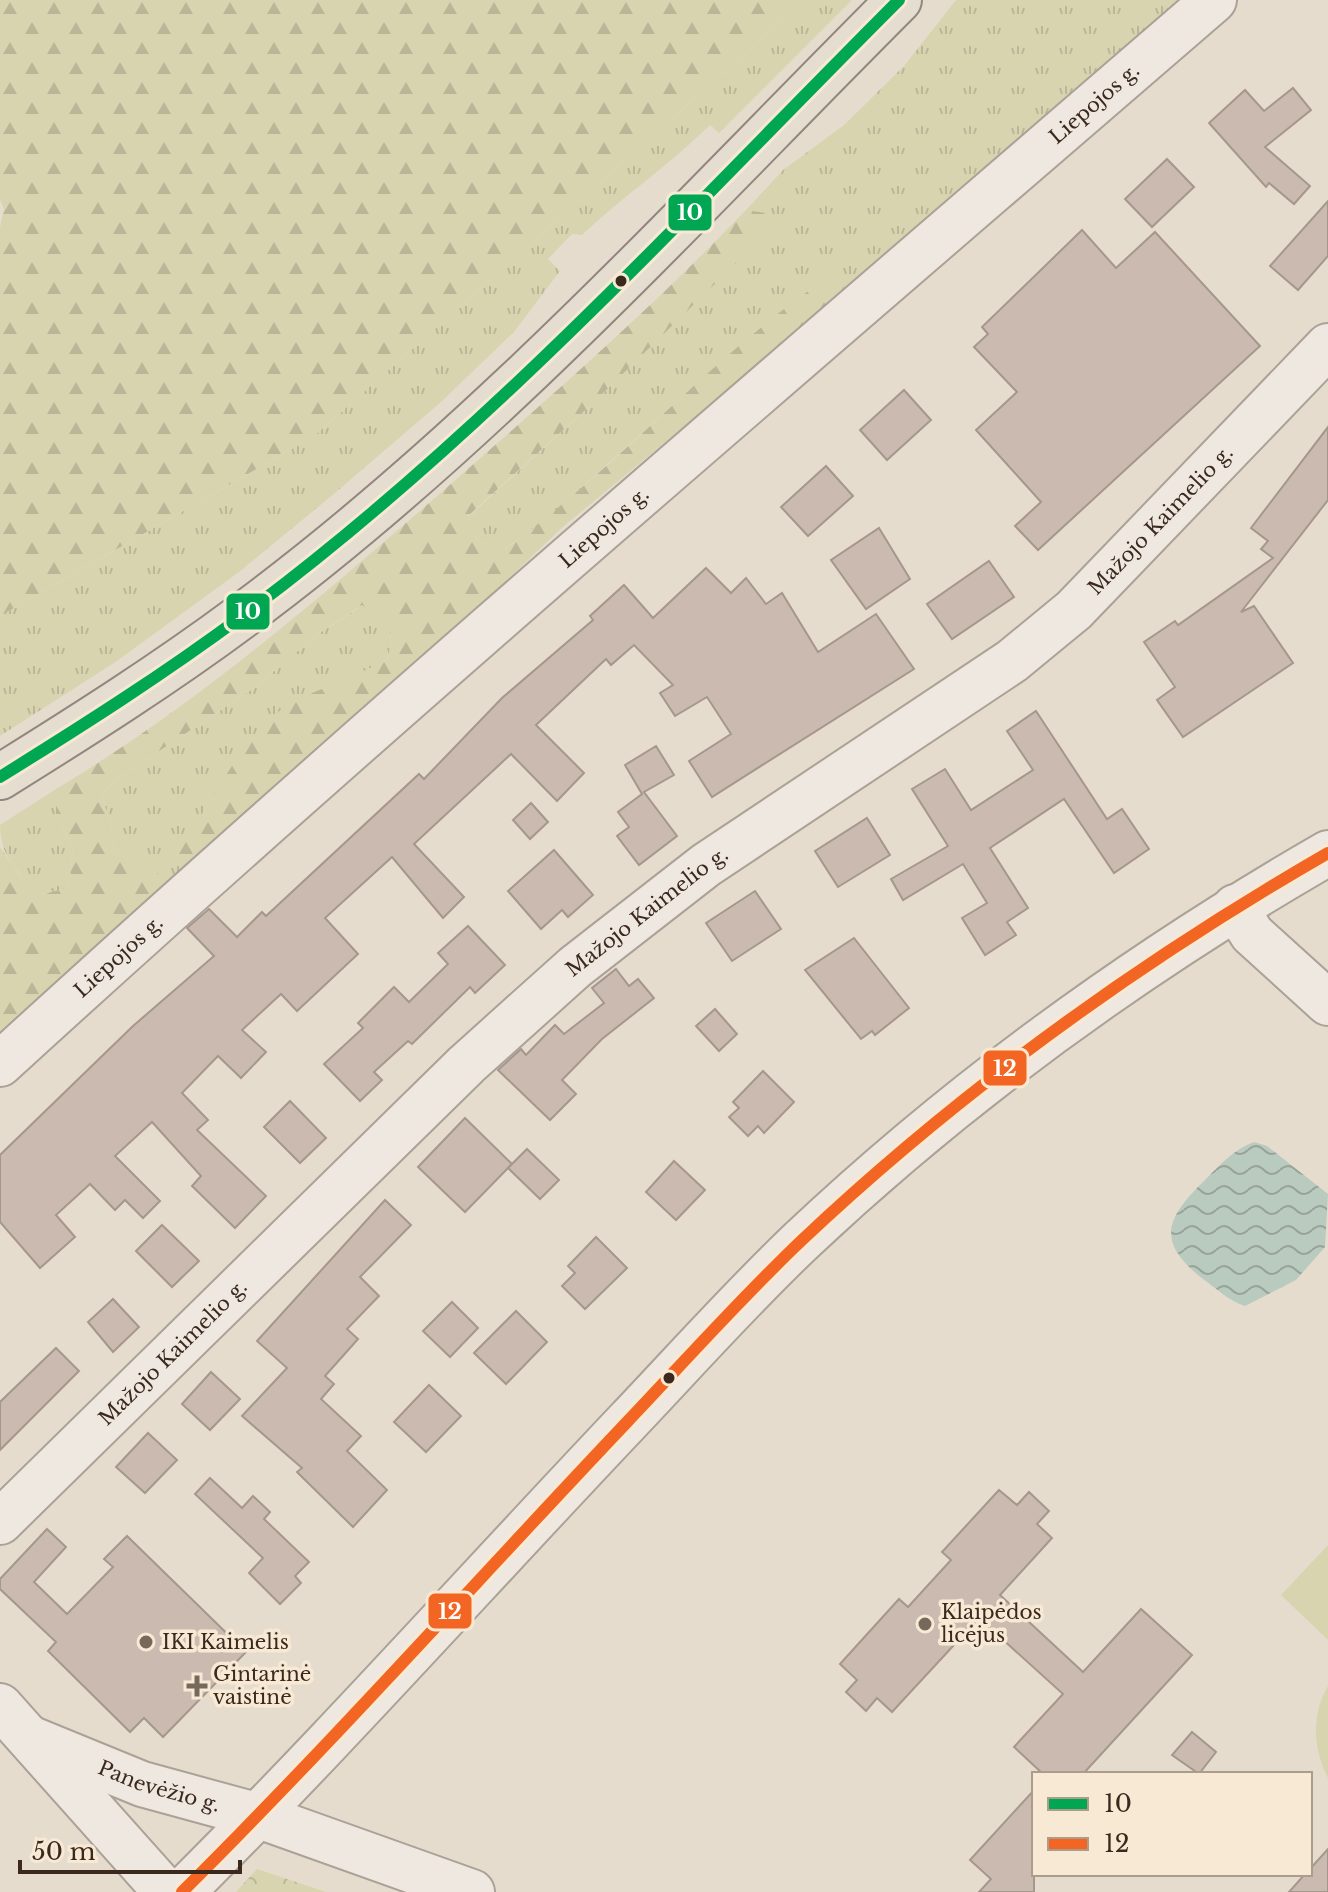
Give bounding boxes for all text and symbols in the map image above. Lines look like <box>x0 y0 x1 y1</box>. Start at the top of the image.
street label: Liepojos g. <box>1044 58 1144 149</box>
line badge: 10 <box>667 193 713 232</box>
text: 10 <box>677 199 703 226</box>
unlabelled marker <box>613 273 629 289</box>
street label: Mažojo Kaimelio g. <box>1083 441 1238 600</box>
street label: Liepojos g. <box>554 482 654 573</box>
line badge: 10 <box>225 592 271 631</box>
text: 10 <box>235 598 261 625</box>
street label: Mažojo Kaimelio g. <box>561 842 732 982</box>
street label: Liepojos g. <box>69 910 168 1003</box>
line badge: 12 <box>982 1049 1028 1087</box>
text: 12 <box>993 1055 1017 1082</box>
street label: Mažojo Kaimelio g. <box>94 1275 252 1430</box>
unlabelled marker <box>661 1370 677 1386</box>
line badge: 12 <box>427 1592 473 1630</box>
text: 12 <box>438 1598 462 1625</box>
place label: Klaipėdos licėjus <box>941 1600 1042 1647</box>
marker: Klaipėdos licėjus <box>916 1615 934 1633</box>
place label: IKI Kaimelis <box>162 1630 289 1654</box>
marker: IKI Kaimelis <box>137 1633 155 1651</box>
place label: Gintarinė vaistinė <box>213 1662 311 1709</box>
marker: Gintarinė vaistinė <box>188 1677 206 1695</box>
street label: Panevėžio g. <box>95 1755 223 1817</box>
legend <box>1032 1772 1312 1876</box>
text: 10 <box>1104 1789 1132 1818</box>
scale bar <box>20 1824 240 1874</box>
text: 12 <box>1104 1829 1130 1858</box>
text: 50 m <box>32 1837 96 1866</box>

